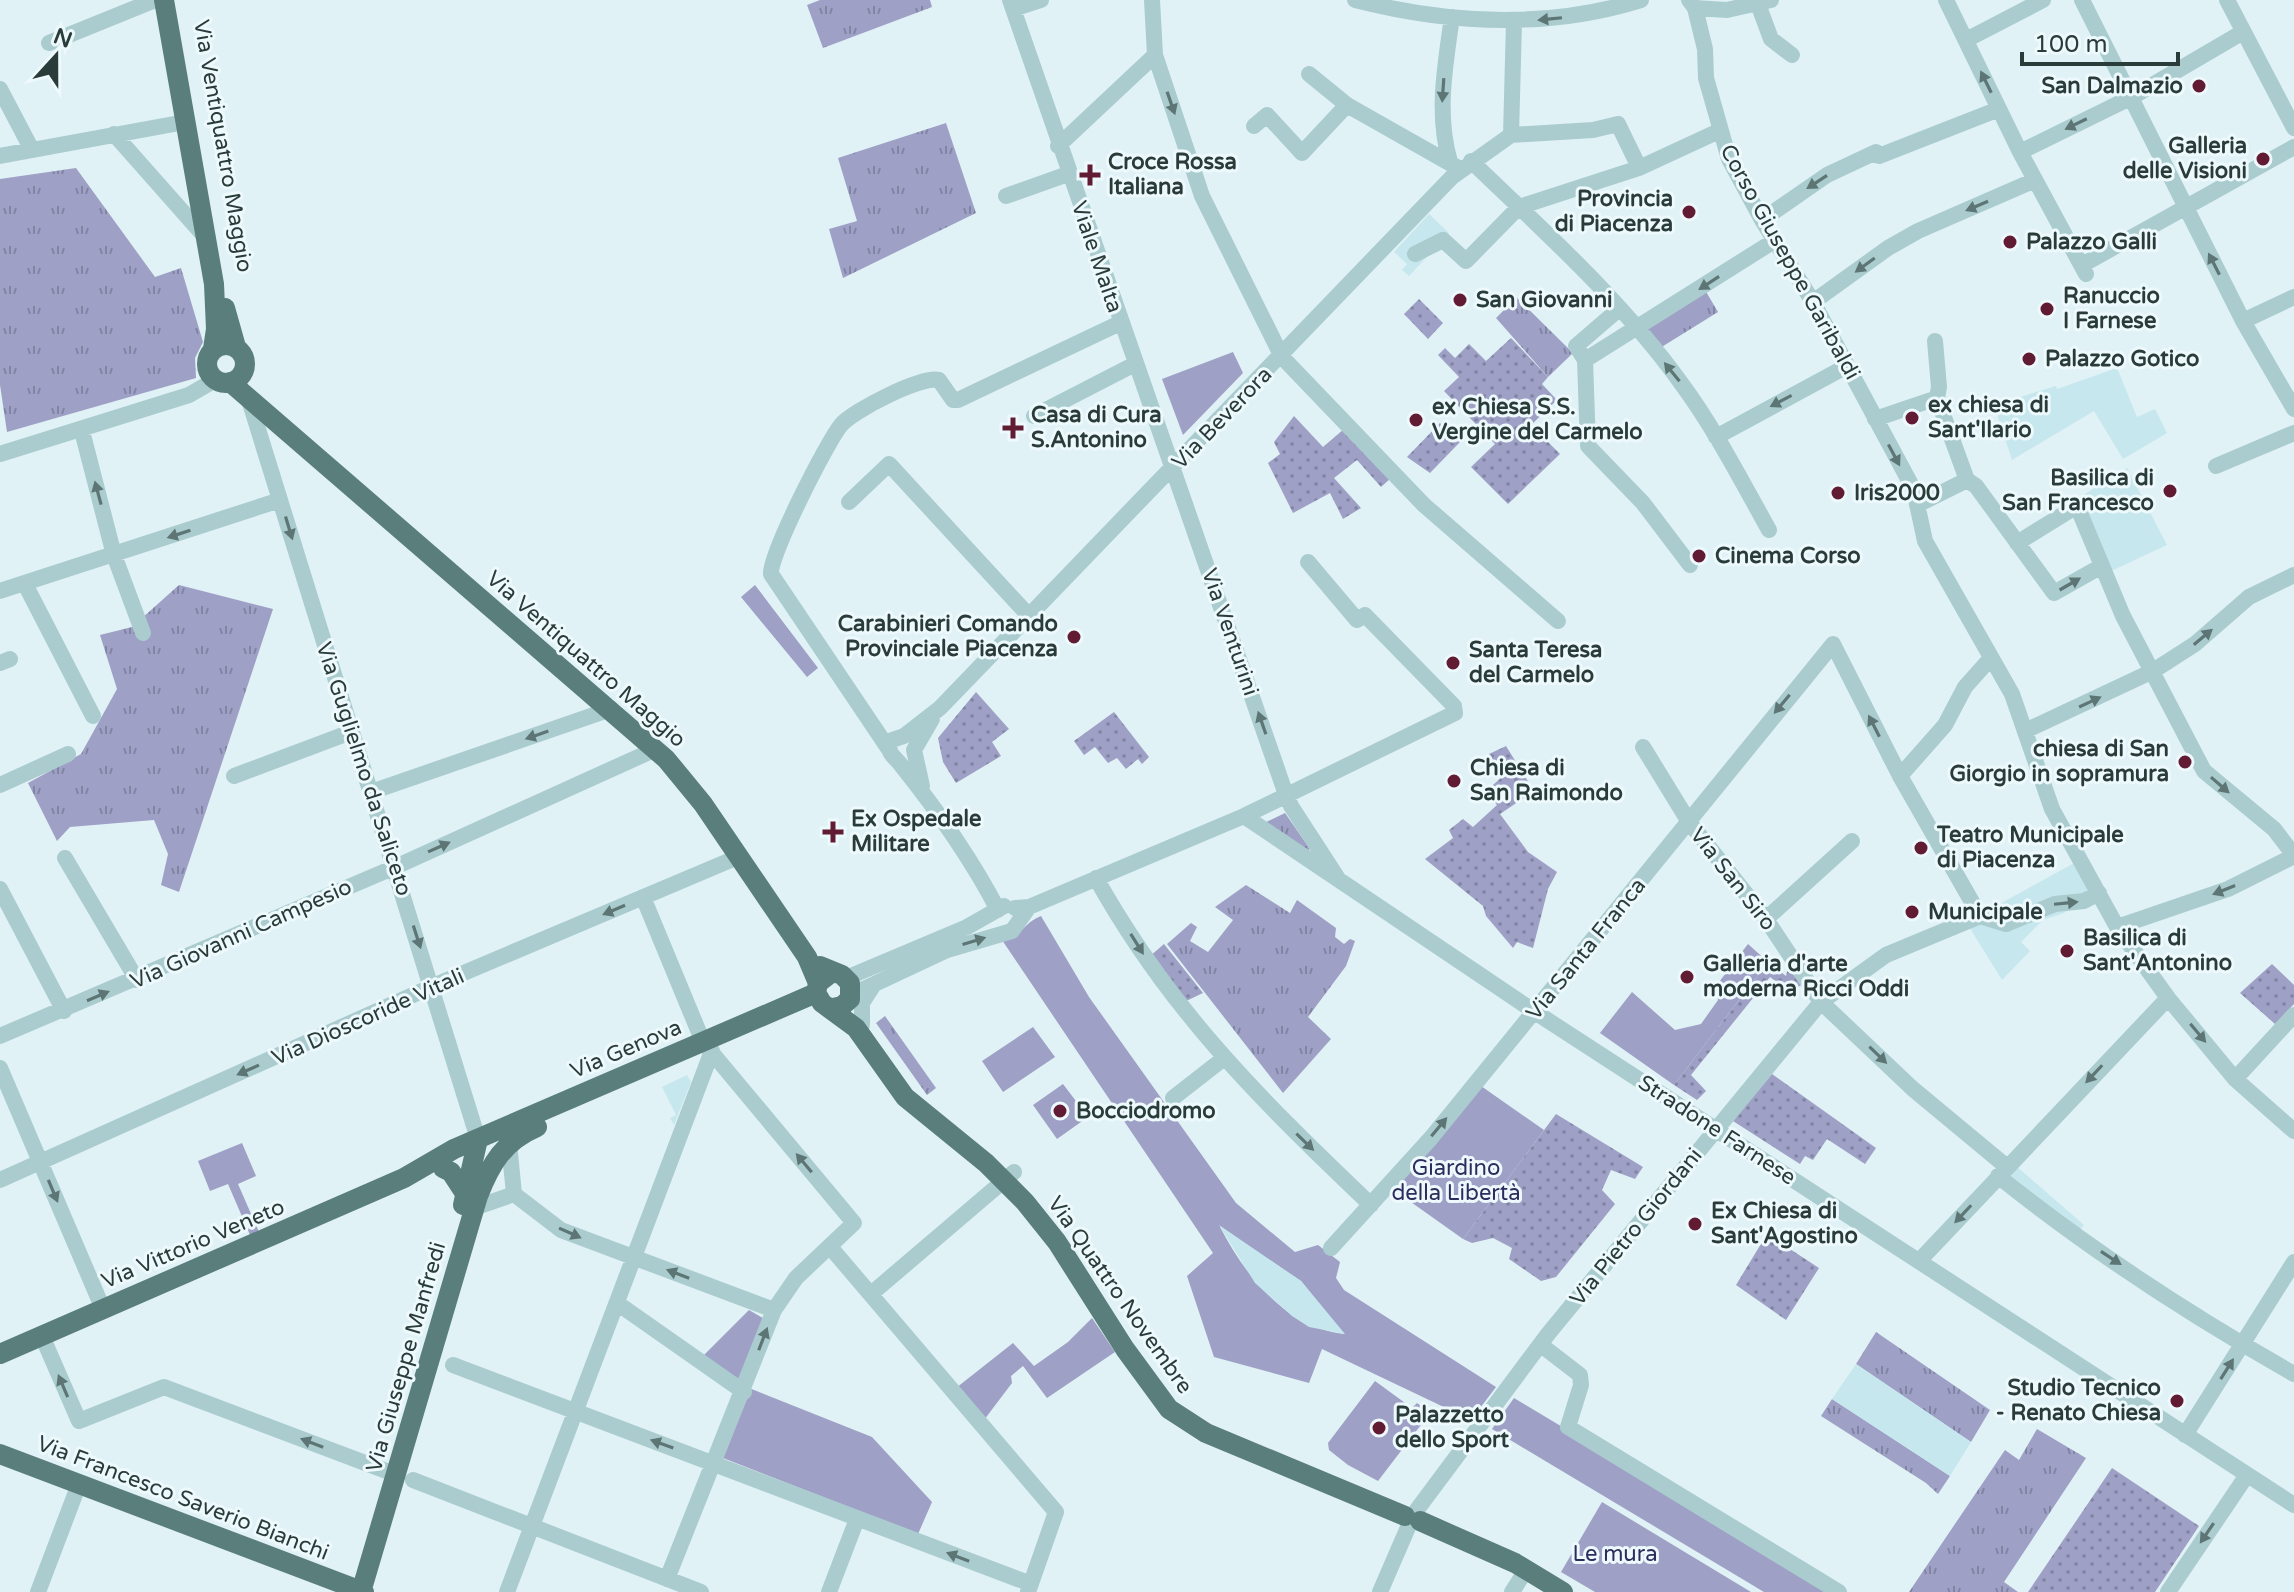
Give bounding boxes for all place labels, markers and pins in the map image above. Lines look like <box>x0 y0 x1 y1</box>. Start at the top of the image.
place label: San Dalmazio <box>2041 73 2183 99</box>
marker: San Dalmazio <box>2190 77 2208 95</box>
place label: Galleria delle Visioni <box>2123 133 2247 184</box>
place label: Croce Rossa Italiana <box>1108 149 1237 200</box>
marker: Galleria delle Visioni <box>2254 150 2272 168</box>
marker: Croce Rossa Italiana <box>1079 164 1101 186</box>
place label: Provincia di Piacenza <box>1555 186 1673 237</box>
marker: Provincia di Piacenza <box>1680 203 1698 221</box>
place label: Palazzo Galli <box>2026 229 2157 255</box>
marker: Palazzo Galli <box>2001 233 2019 251</box>
place label: Ranuccio I Farnese <box>2063 283 2160 334</box>
place label: San Giovanni <box>1476 287 1613 313</box>
marker: San Giovanni <box>1451 291 1469 309</box>
marker: Ranuccio I Farnese <box>2038 300 2056 318</box>
place label: Palazzo Gotico <box>2045 346 2199 372</box>
marker: Palazzo Gotico <box>2020 350 2038 368</box>
place label: ex chiesa di Sant'Ilario <box>1928 392 2049 443</box>
place label: ex Chiesa S.S. Vergine del Carmelo <box>1432 394 1643 445</box>
place label: Casa di Cura S.Antonino <box>1031 402 1162 453</box>
marker: ex chiesa di Sant'Ilario <box>1903 409 1921 427</box>
marker: ex Chiesa S.S. Vergine del Carmelo <box>1407 411 1425 429</box>
marker: Casa di Cura S.Antonino <box>1002 417 1024 439</box>
place label: Basilica di San Francesco <box>2002 465 2154 516</box>
place label: Iris2000 <box>1854 480 1940 506</box>
marker: Basilica di San Francesco <box>2161 482 2179 500</box>
marker: Iris2000 <box>1829 484 1847 502</box>
place label: Cinema Corso <box>1715 543 1861 569</box>
marker: Cinema Corso <box>1690 547 1708 565</box>
place label: Carabinieri Comando Provinciale Piacenza <box>838 611 1058 662</box>
marker: Carabinieri Comando Provinciale Piacenza <box>1065 628 1083 646</box>
place label: Santa Teresa del Carmelo <box>1469 637 1602 688</box>
marker: Santa Teresa del Carmelo <box>1444 654 1462 672</box>
place label: chiesa di San Giorgio in sopramura <box>1949 736 2169 787</box>
marker: chiesa di San Giorgio in sopramura <box>2176 753 2194 771</box>
place label: Chiesa di San Raimondo <box>1470 755 1623 806</box>
marker: Chiesa di San Raimondo <box>1445 772 1463 790</box>
place label: Ex Ospedale Militare <box>851 806 981 857</box>
marker: Ex Ospedale Militare <box>822 821 844 843</box>
place label: Teatro Municipale di Piacenza <box>1936 822 2124 873</box>
marker: Teatro Municipale di Piacenza <box>1912 839 1930 857</box>
place label: Municipale <box>1928 899 2043 925</box>
marker: Municipale <box>1903 903 1921 921</box>
place label: Basilica di Sant'Antonino <box>2083 925 2232 976</box>
marker: Basilica di Sant'Antonino <box>2058 942 2076 960</box>
place label: Galleria d'arte moderna Ricci Oddi <box>1703 951 1909 1002</box>
marker: Galleria d'arte moderna Ricci Oddi <box>1678 968 1696 986</box>
place label: Bocciodromo <box>1076 1098 1216 1124</box>
marker: Bocciodromo <box>1051 1102 1069 1120</box>
place label: Ex Chiesa di Sant'Agostino <box>1711 1198 1858 1249</box>
marker: Ex Chiesa di Sant'Agostino <box>1686 1215 1704 1233</box>
place label: Studio Tecnico - Renato Chiesa <box>1996 1375 2161 1426</box>
marker: Studio Tecnico - Renato Chiesa <box>2168 1392 2186 1410</box>
place label: Palazzetto dello Sport <box>1395 1402 1509 1453</box>
marker: Palazzetto dello Sport <box>1370 1419 1388 1437</box>

